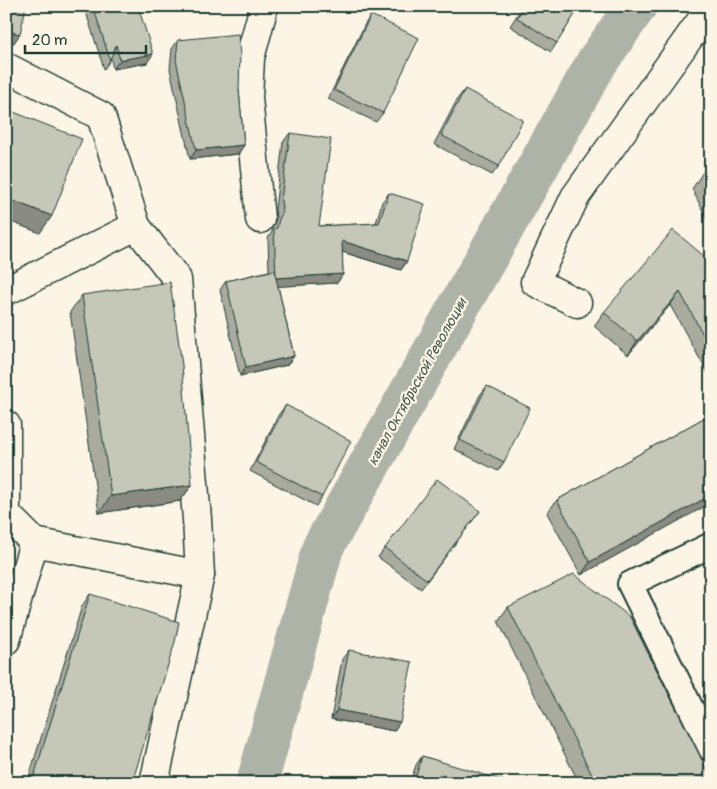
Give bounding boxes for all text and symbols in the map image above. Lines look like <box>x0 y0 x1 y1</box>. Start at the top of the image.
scale bar <box>25 22 146 54</box>
text: 20 m <box>32 31 67 50</box>
water label: канал Октябрьской Революции <box>364 294 471 468</box>

